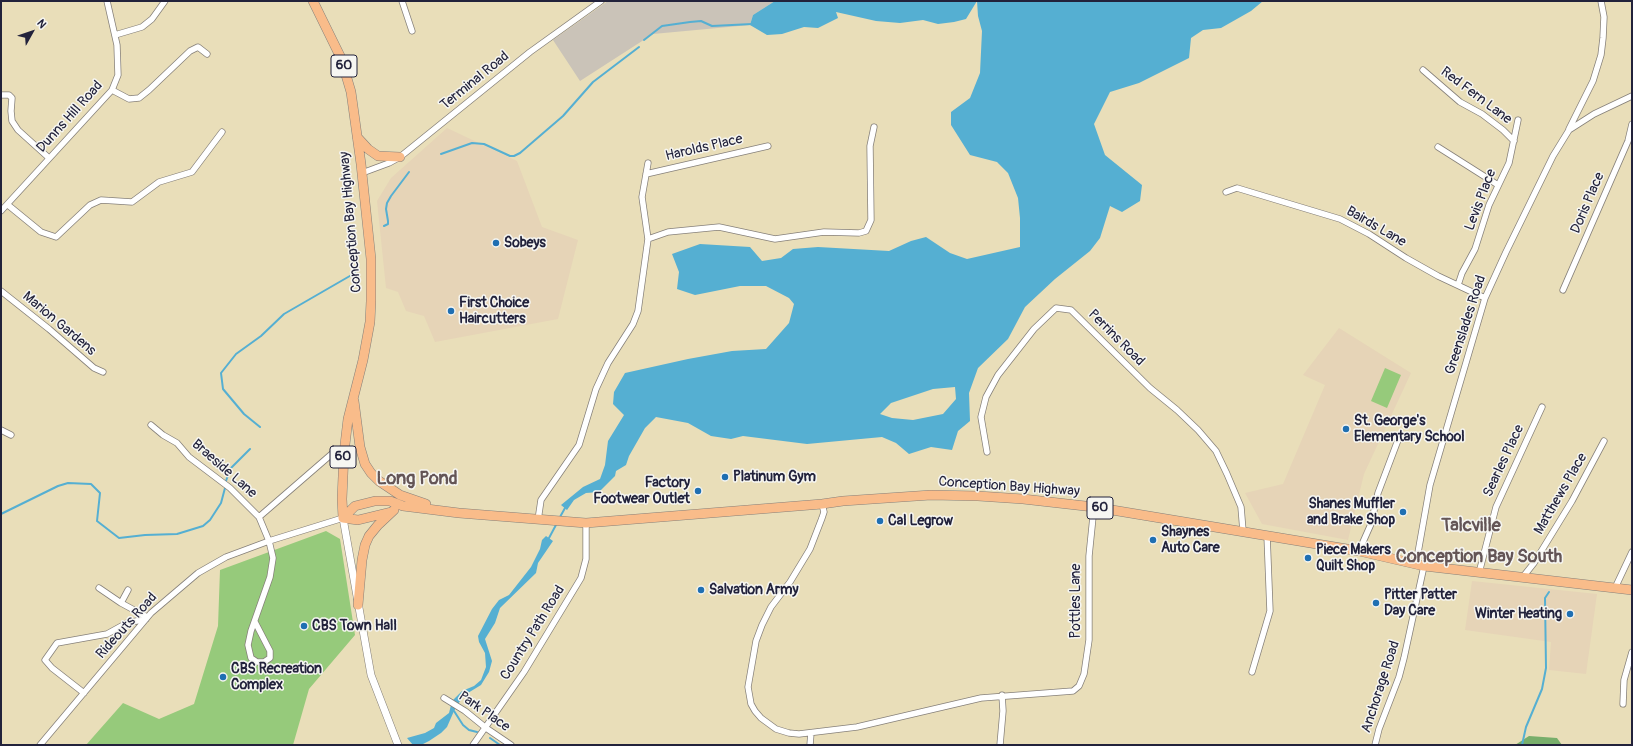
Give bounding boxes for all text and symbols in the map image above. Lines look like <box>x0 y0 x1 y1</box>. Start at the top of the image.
north arrow <box>12 12 52 52</box>
text: N <box>34 17 49 31</box>
street label: Terminal Road <box>437 48 513 114</box>
road number: 60 <box>331 55 357 77</box>
street label: Red Fern Lane <box>1437 64 1515 128</box>
street label: Dunns Hill Road <box>33 78 107 156</box>
street label: Harolds Place <box>664 131 744 165</box>
street label: Conception Bay Highway <box>336 151 366 293</box>
street label: Levis Place <box>1462 167 1500 233</box>
street label: Doris Place <box>1568 170 1608 236</box>
street label: Bairds Lane <box>1343 203 1409 251</box>
place label: Sobeys <box>504 235 546 251</box>
marker: Sobeys <box>491 238 501 248</box>
street label: Greenslades Road <box>1442 273 1490 377</box>
street label: Marion Gardens <box>19 288 99 360</box>
place label: First Choice Haircutters <box>459 295 529 328</box>
marker: First Choice Haircutters <box>446 306 456 316</box>
street label: Perrins Road <box>1084 306 1148 370</box>
place label: St. George's Elementary School <box>1354 413 1465 446</box>
street label: Searles Place <box>1480 422 1528 500</box>
marker: St. George's Elementary School <box>1341 424 1351 434</box>
street label: Braeside Lane <box>188 436 260 502</box>
road number: 60 <box>330 446 356 468</box>
street label: Matthews Place <box>1531 450 1591 538</box>
district label: Long Pond <box>376 468 458 490</box>
place label: Platinum Gym <box>733 469 816 485</box>
marker: Platinum Gym <box>720 472 730 482</box>
street label: Conception Bay Highway <box>938 474 1080 500</box>
place label: Factory Footwear Outlet <box>593 475 690 508</box>
marker: Factory Footwear Outlet <box>693 486 703 496</box>
place label: Shanes Muffler and Brake Shop <box>1307 496 1395 528</box>
road number: 60 <box>1087 497 1113 519</box>
marker: Shanes Muffler and Brake Shop <box>1398 507 1408 517</box>
place label: Cal Legrow <box>888 513 953 529</box>
district label: Talcville <box>1441 515 1501 537</box>
marker: Cal Legrow <box>875 516 885 526</box>
place label: Shaynes Auto Care <box>1161 524 1220 556</box>
marker: Shaynes Auto Care <box>1148 535 1158 545</box>
place label: Piece Makers Quilt Shop <box>1316 542 1391 574</box>
district label: Conception Bay South <box>1396 546 1562 568</box>
marker: Piece Makers Quilt Shop <box>1303 553 1313 563</box>
street label: Pottles Lane <box>1068 564 1084 638</box>
place label: Salvation Army <box>709 582 798 598</box>
street label: Country Path Road <box>497 583 569 683</box>
marker: Salvation Army <box>696 585 706 595</box>
place label: Pitter Patter Day Care <box>1384 587 1457 620</box>
street label: Rideouts Road <box>93 590 161 662</box>
marker: Pitter Patter Day Care <box>1371 598 1381 608</box>
place label: Winter Heating <box>1475 606 1562 622</box>
marker: Winter Heating <box>1565 609 1575 619</box>
place label: CBS Town Hall <box>312 618 397 634</box>
marker: CBS Town Hall <box>299 621 309 631</box>
street label: Anchorage Road <box>1358 639 1404 735</box>
place label: CBS Recreation Complex <box>231 661 322 694</box>
marker: CBS Recreation Complex <box>218 672 228 682</box>
street label: Park Place <box>455 688 513 736</box>

